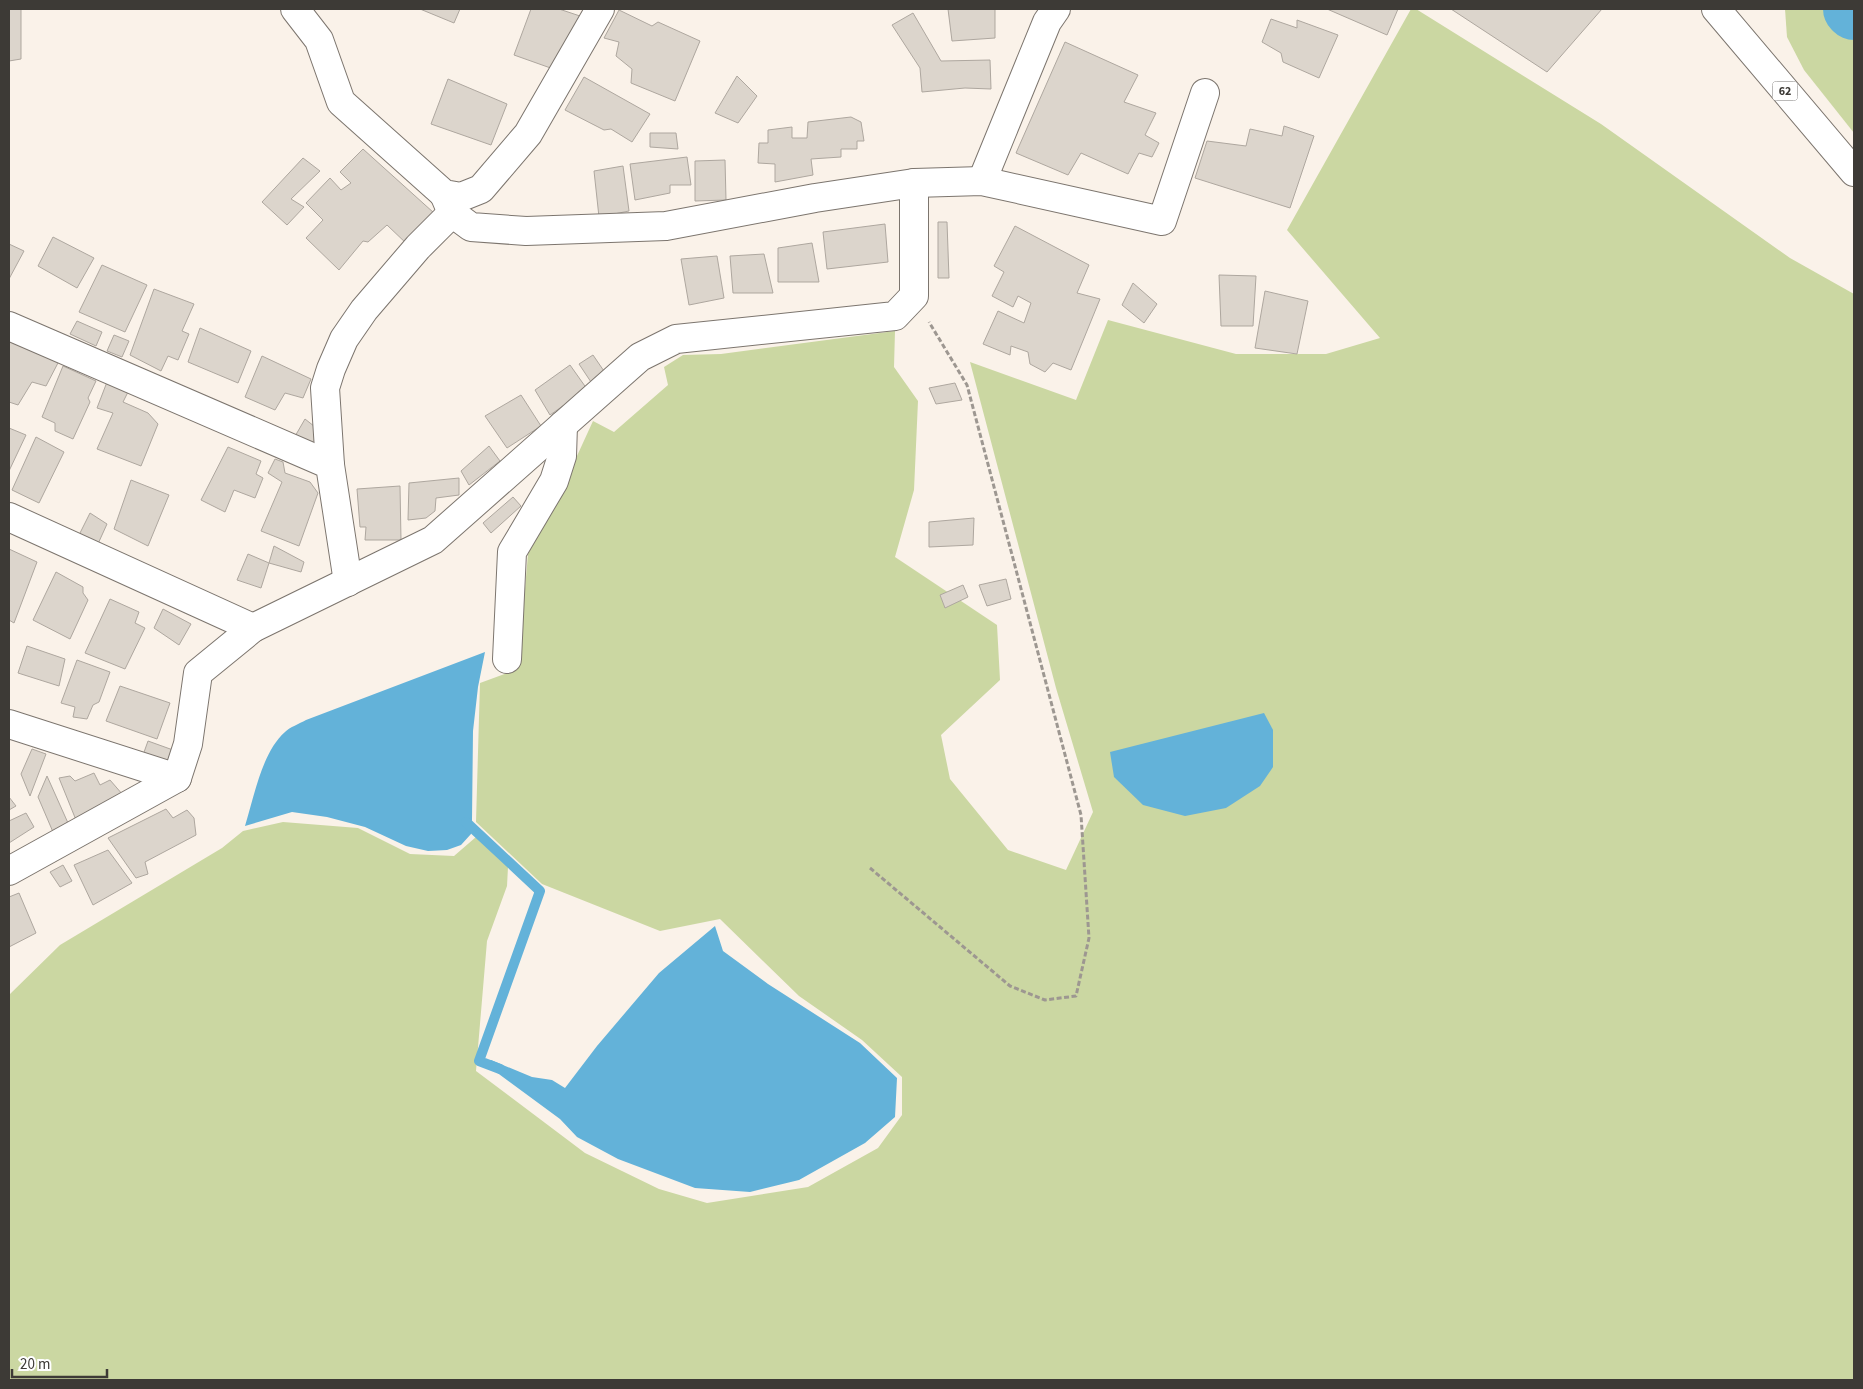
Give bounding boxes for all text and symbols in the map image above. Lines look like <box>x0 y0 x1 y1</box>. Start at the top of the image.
road number: 62 <box>1772 82 1798 100</box>
scale bar <box>12 1346 108 1378</box>
text: 20 m <box>20 1354 50 1375</box>

